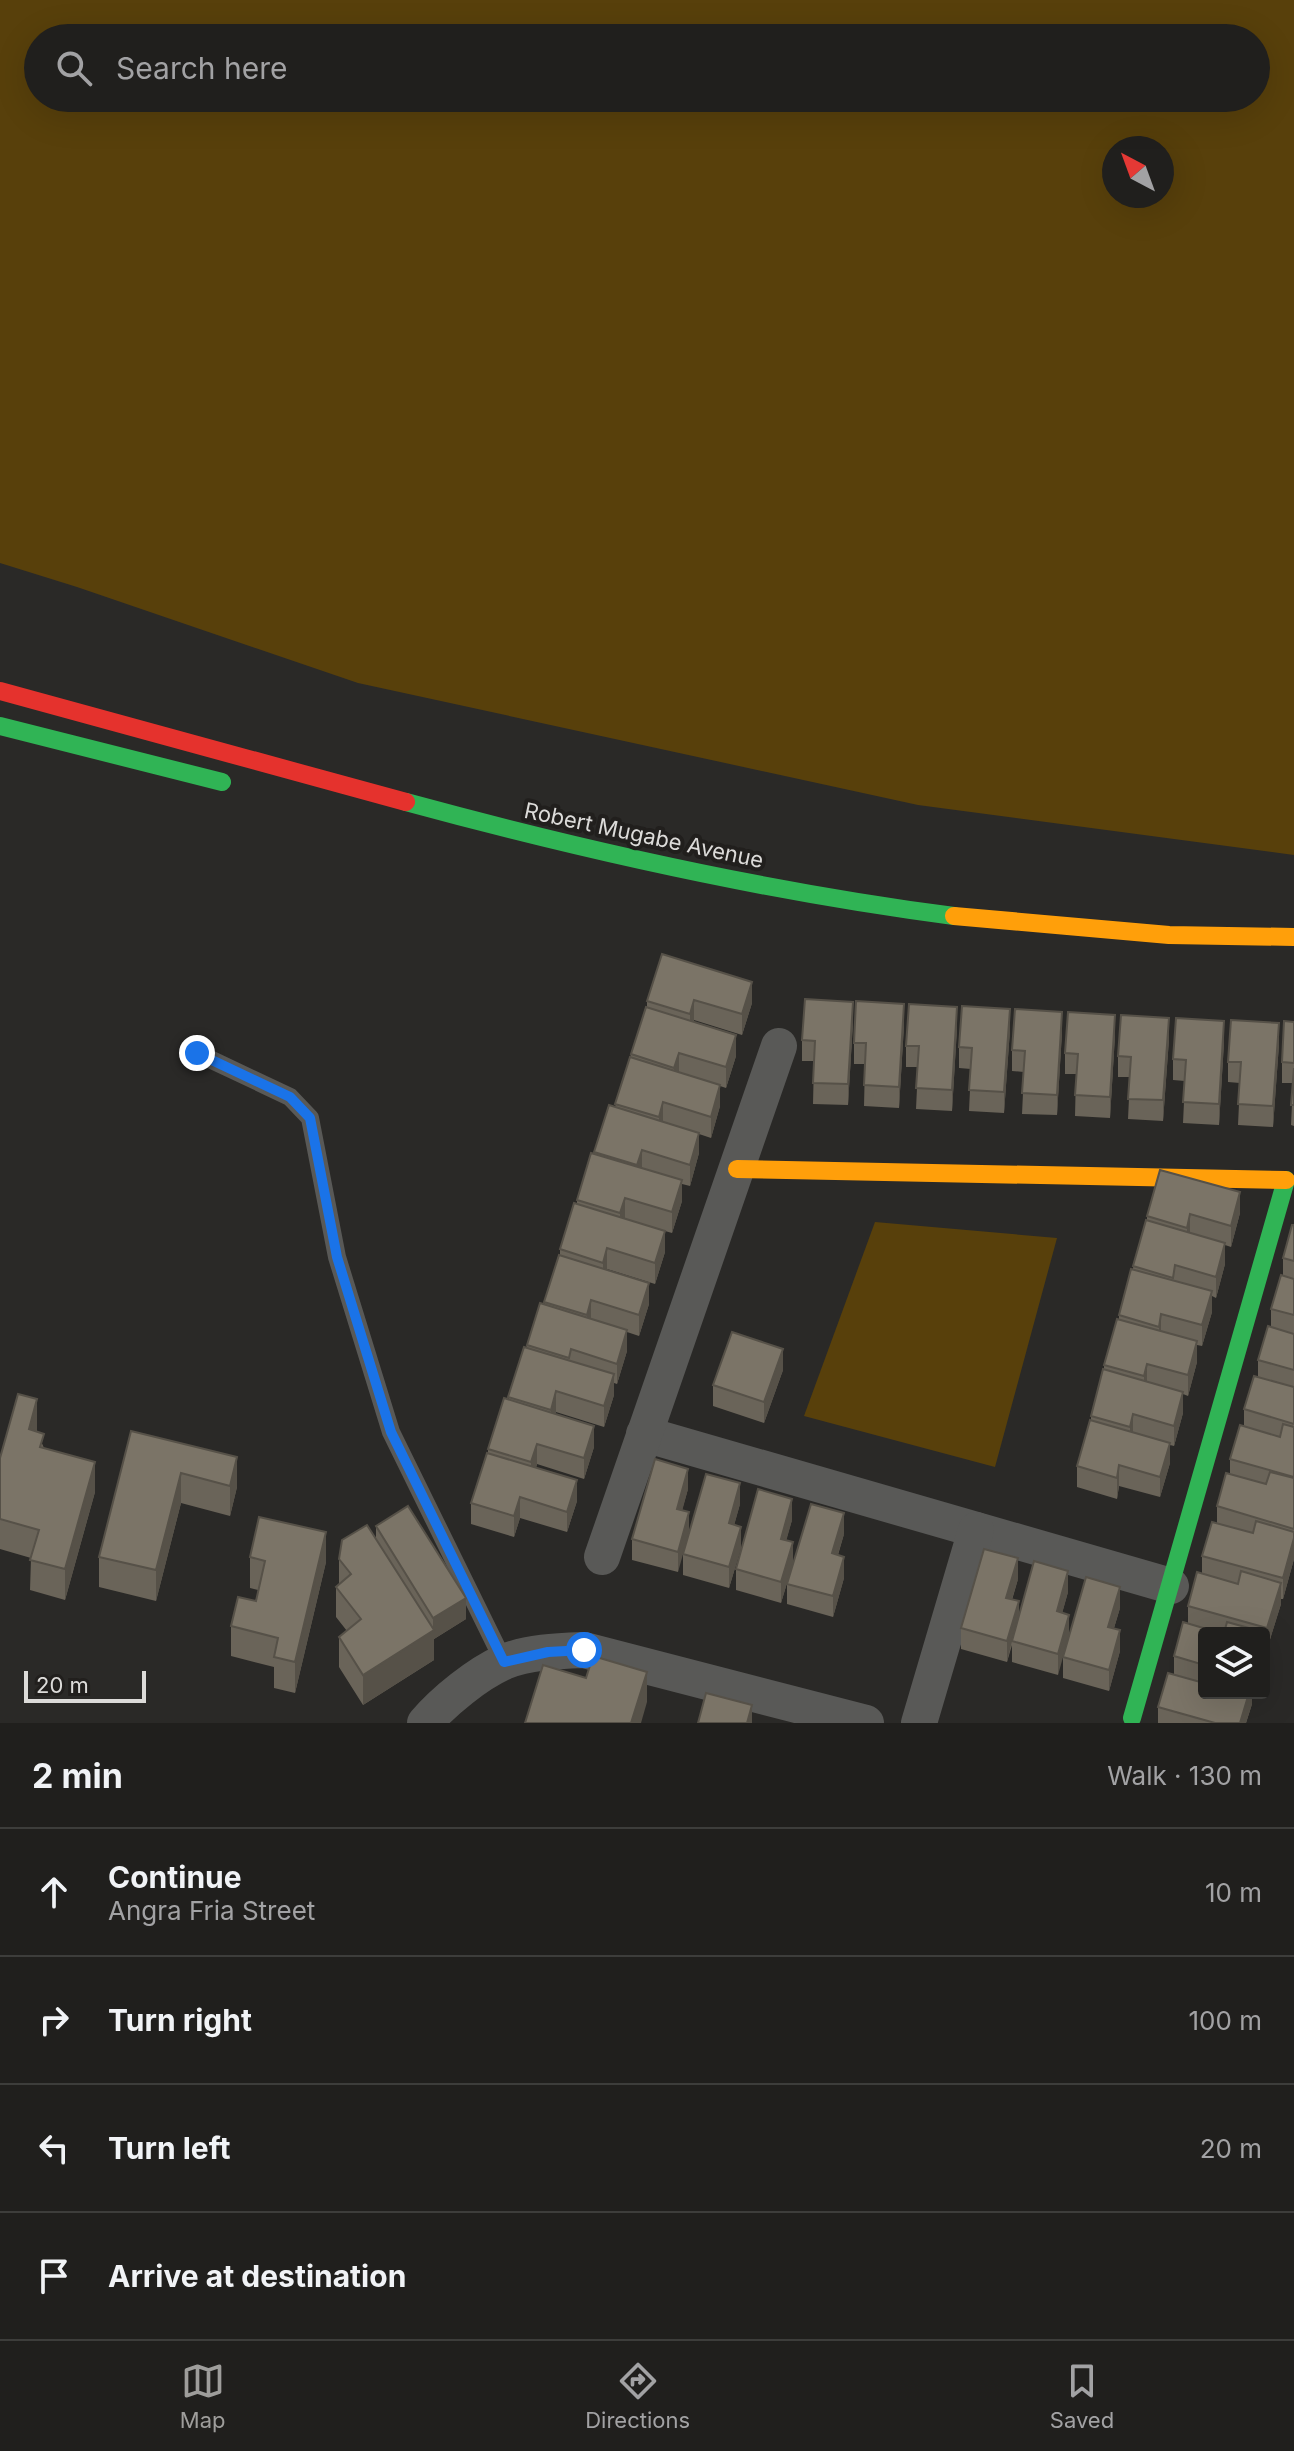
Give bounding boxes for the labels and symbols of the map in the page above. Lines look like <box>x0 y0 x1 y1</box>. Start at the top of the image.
north arrow <box>1102 136 1174 208</box>
street label: Robert Mugabe Avenue <box>522 797 766 873</box>
route end <box>179 1035 215 1071</box>
route start <box>566 1632 602 1668</box>
scale bar <box>24 1667 146 1703</box>

